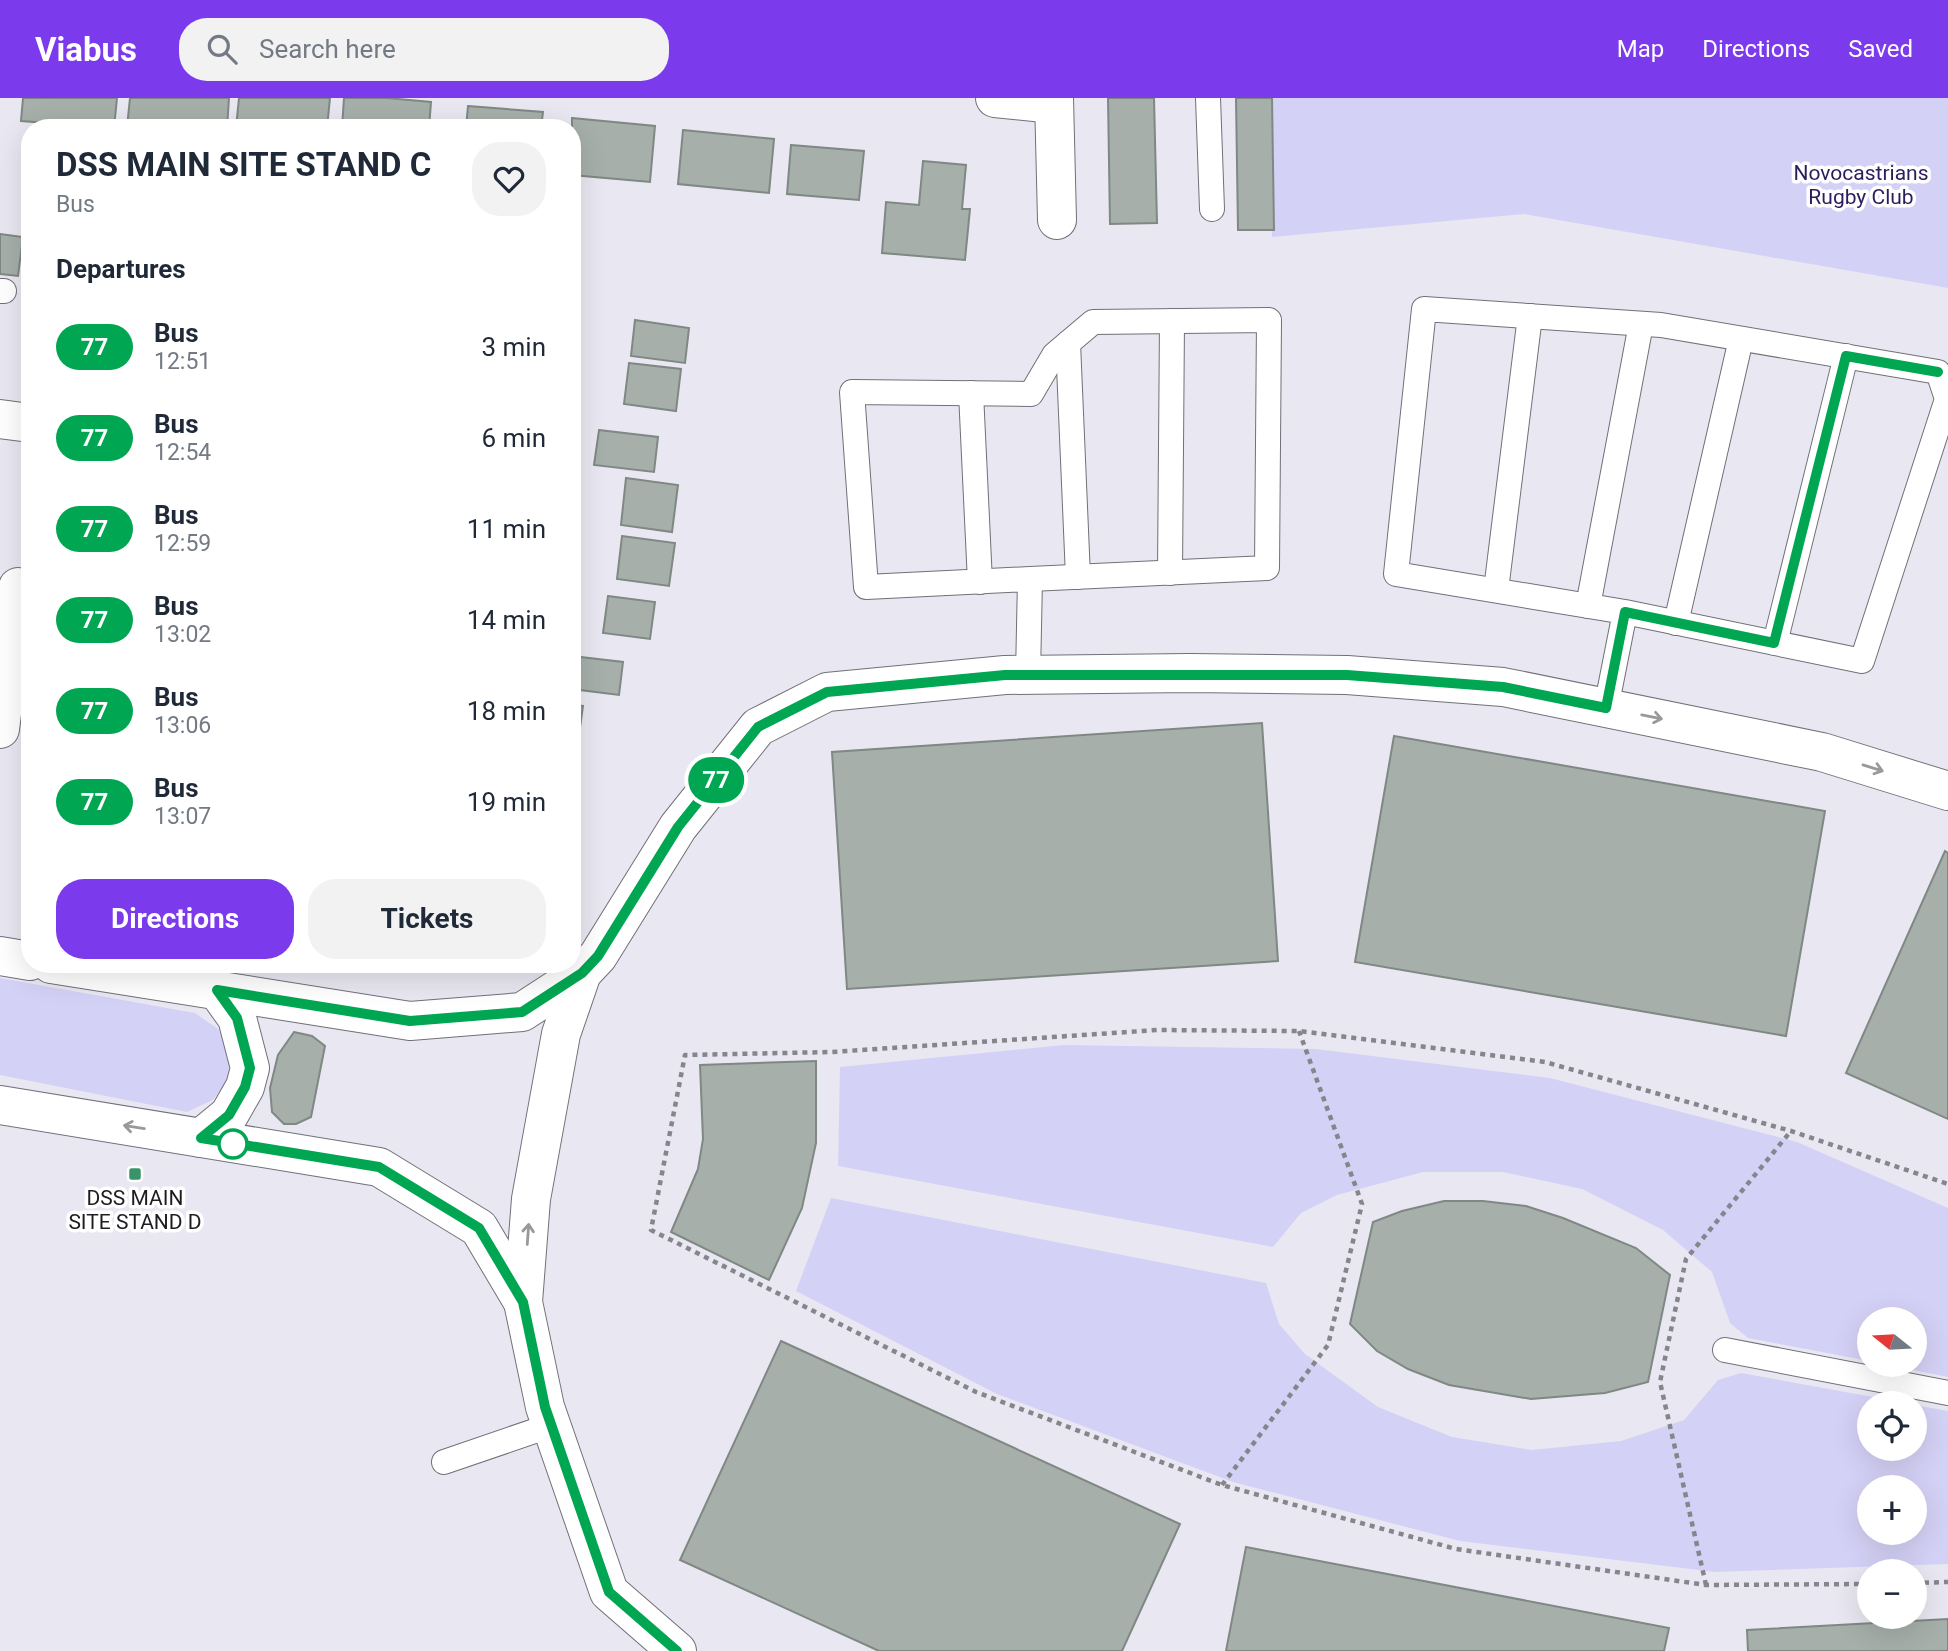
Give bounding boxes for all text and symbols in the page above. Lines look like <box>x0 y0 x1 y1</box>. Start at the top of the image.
search box <box>179 18 669 81</box>
text: Viabus <box>35 30 137 69</box>
icon: search <box>203 30 241 68</box>
text: Search here <box>259 34 396 64</box>
text: Map <box>1617 35 1664 63</box>
text: Directions <box>1702 35 1810 63</box>
text: Saved <box>1848 35 1913 63</box>
button: heart <box>472 142 546 216</box>
text: DSS MAIN SITE STAND C <box>56 145 431 184</box>
park label: Novocastrians Rugby Club <box>1793 161 1929 209</box>
text: Bus <box>56 191 95 218</box>
text: Departures <box>56 254 186 284</box>
text: Bus <box>154 318 199 348</box>
text: 3 min <box>481 332 546 362</box>
text: 77 <box>81 333 108 361</box>
text: 12:51 <box>154 348 211 375</box>
text: Bus <box>154 409 199 439</box>
text: 6 min <box>481 423 546 453</box>
text: 77 <box>81 424 108 452</box>
text: 12:54 <box>154 439 211 466</box>
text: Bus <box>154 500 199 530</box>
text: 11 min <box>467 514 546 544</box>
text: 77 <box>81 515 108 543</box>
text: 12:59 <box>154 530 211 557</box>
text: Bus <box>154 591 199 621</box>
text: 14 min <box>467 605 546 635</box>
text: 77 <box>81 606 108 634</box>
text: 13:02 <box>154 621 211 648</box>
text: Bus <box>154 682 199 712</box>
text: 18 min <box>467 696 546 726</box>
text: 77 <box>81 697 108 725</box>
one-way arrow <box>1640 711 1663 724</box>
text: 13:06 <box>154 712 211 739</box>
line badge: 77 <box>684 757 748 803</box>
one-way arrow <box>1862 763 1884 775</box>
text: 77 <box>702 766 730 794</box>
text: Bus <box>154 773 199 803</box>
text: 19 min <box>467 787 546 817</box>
text: 77 <box>81 788 108 816</box>
text: 13:07 <box>154 803 211 830</box>
button: Directions <box>56 879 294 959</box>
button: Tickets <box>308 879 546 959</box>
one-way arrow <box>123 1120 146 1133</box>
unlabelled marker <box>218 1129 248 1159</box>
marker: DSS MAIN SITE STAND D <box>127 1166 143 1182</box>
place label: DSS MAIN SITE STAND D <box>68 1186 202 1234</box>
one-way arrow <box>522 1223 535 1246</box>
north arrow <box>1857 1307 1927 1377</box>
map controls <box>1857 1307 1927 1629</box>
button: locate <box>1857 1391 1927 1461</box>
button: + <box>1857 1475 1927 1545</box>
button: − <box>1857 1559 1927 1629</box>

